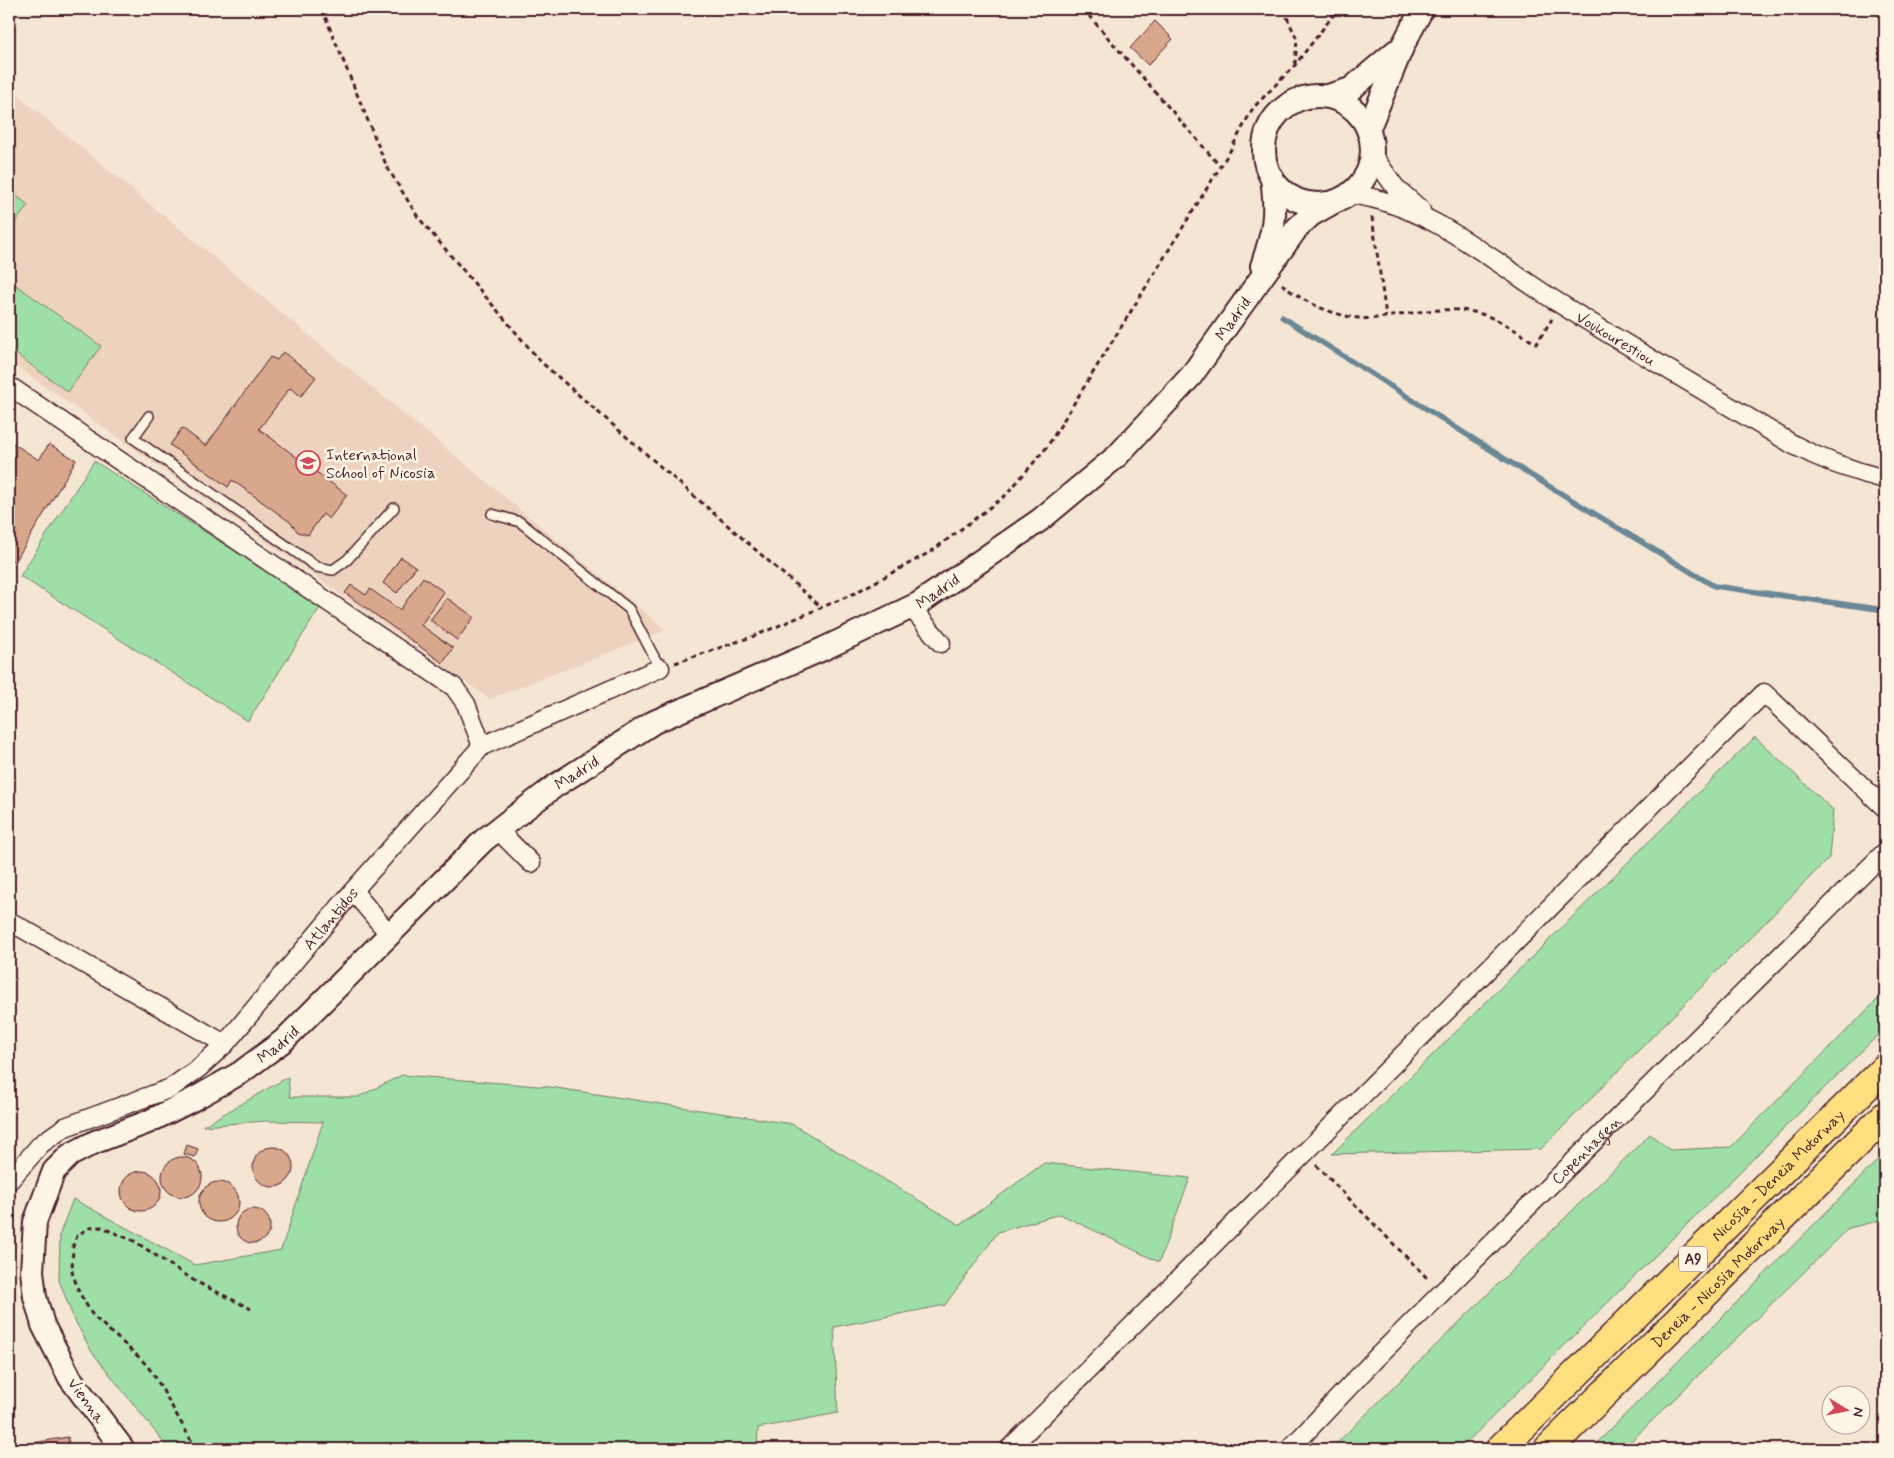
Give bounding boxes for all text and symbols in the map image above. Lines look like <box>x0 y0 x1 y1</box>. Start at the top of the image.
street label: Madrid <box>1211 293 1256 345</box>
street label: Voukourestiou <box>1572 307 1659 372</box>
place label: International School of Nicosia <box>326 445 436 484</box>
school or university icon: International School of Nicosia <box>295 450 321 476</box>
street label: Madrid <box>912 570 964 615</box>
street label: Madrid <box>551 751 603 796</box>
street label: Atlantidos <box>299 884 364 955</box>
street label: Madrid <box>253 1022 304 1069</box>
street label: Nicosia - Deneia Motorway <box>1707 1105 1849 1246</box>
street label: Copenhagen <box>1547 1111 1627 1190</box>
street label: Deneia - Nicosia Motorway <box>1647 1212 1790 1353</box>
road number: A9 <box>1679 1246 1707 1272</box>
street label: Vienna <box>62 1374 110 1428</box>
north arrow <box>1822 1386 1872 1436</box>
text: N <box>1848 1406 1867 1418</box>

